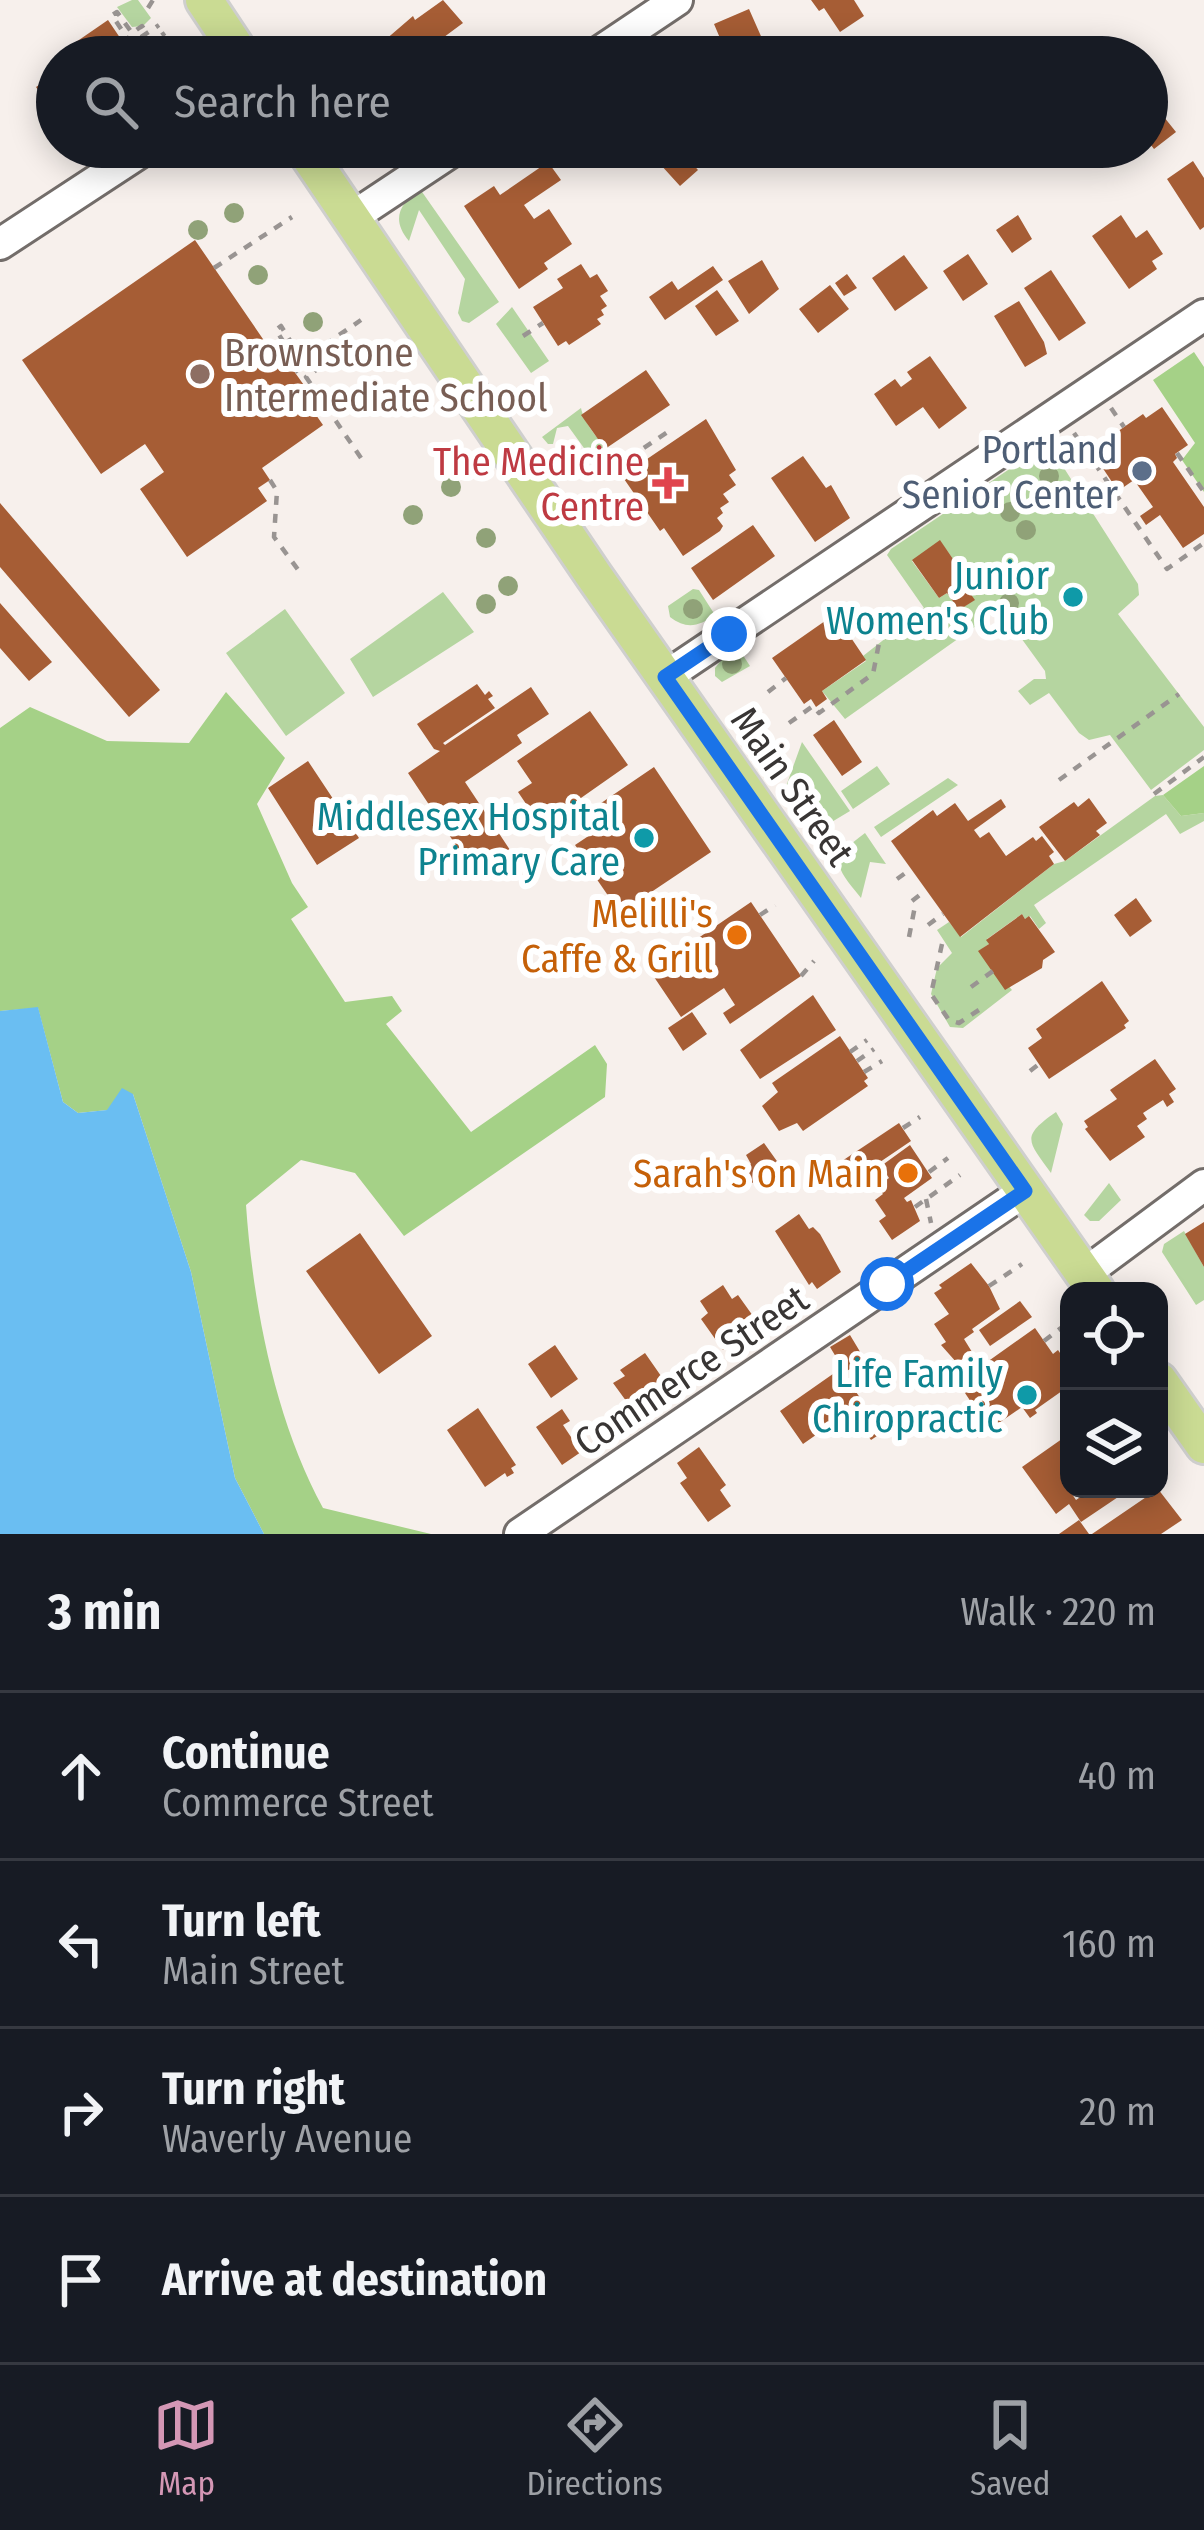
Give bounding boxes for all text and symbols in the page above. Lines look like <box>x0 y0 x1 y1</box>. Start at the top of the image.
search box <box>36 36 1168 168</box>
icon: search <box>78 69 144 135</box>
text: Search here <box>174 75 391 129</box>
place label: Brownstone Intermediate School <box>224 330 547 421</box>
marker: Brownstone Intermediate School <box>187 361 213 387</box>
place label: Portland Senior Center <box>902 427 1118 518</box>
place label: The Medicine Centre <box>433 439 644 530</box>
marker: Portland Senior Center <box>1129 458 1155 484</box>
marker: The Medicine Centre <box>655 470 681 496</box>
place label: Junior Women's Club <box>826 553 1049 644</box>
marker: Junior Women's Club <box>1060 584 1086 610</box>
route end <box>702 607 756 661</box>
street label: Main Street <box>721 699 863 875</box>
place label: Middlesex Hospital Primary Care <box>317 794 620 885</box>
marker: Middlesex Hospital Primary Care <box>631 825 657 851</box>
place label: Melilli's Caffe & Grill <box>521 891 713 982</box>
marker: Melilli's Caffe & Grill <box>724 922 750 948</box>
place label: Sarah's on Main <box>633 1151 884 1197</box>
marker: Sarah's on Main <box>895 1160 921 1186</box>
route start <box>860 1257 914 1311</box>
street label: Commerce Street <box>566 1276 817 1466</box>
map controls <box>1060 1282 1168 1498</box>
button: locate <box>1060 1282 1168 1390</box>
place label: Life Family Chiropractic <box>812 1351 1004 1442</box>
marker: Life Family Chiropractic <box>1014 1382 1040 1408</box>
button: layers <box>1060 1390 1168 1498</box>
text: 3 min <box>48 1581 162 1643</box>
text: Walk · 220 m <box>960 1589 1156 1635</box>
text: Continue <box>162 1726 330 1780</box>
icon: ahead <box>48 1743 114 1809</box>
text: 40 m <box>1078 1753 1156 1799</box>
text: Commerce Street <box>162 1780 434 1826</box>
text: Turn left <box>162 1894 321 1948</box>
icon: left <box>48 1911 114 1977</box>
text: 160 m <box>1062 1921 1156 1967</box>
text: Main Street <box>162 1948 344 1994</box>
text: Turn right <box>162 2062 345 2116</box>
icon: right <box>48 2079 114 2145</box>
text: 20 m <box>1079 2089 1156 2135</box>
text: Waverly Avenue <box>162 2116 412 2162</box>
icon: arrive <box>48 2247 114 2313</box>
text: Arrive at destination <box>162 2253 547 2307</box>
tab: Map <box>153 2392 219 2504</box>
tab: Directions <box>526 2392 663 2504</box>
tab: Saved <box>970 2392 1050 2504</box>

